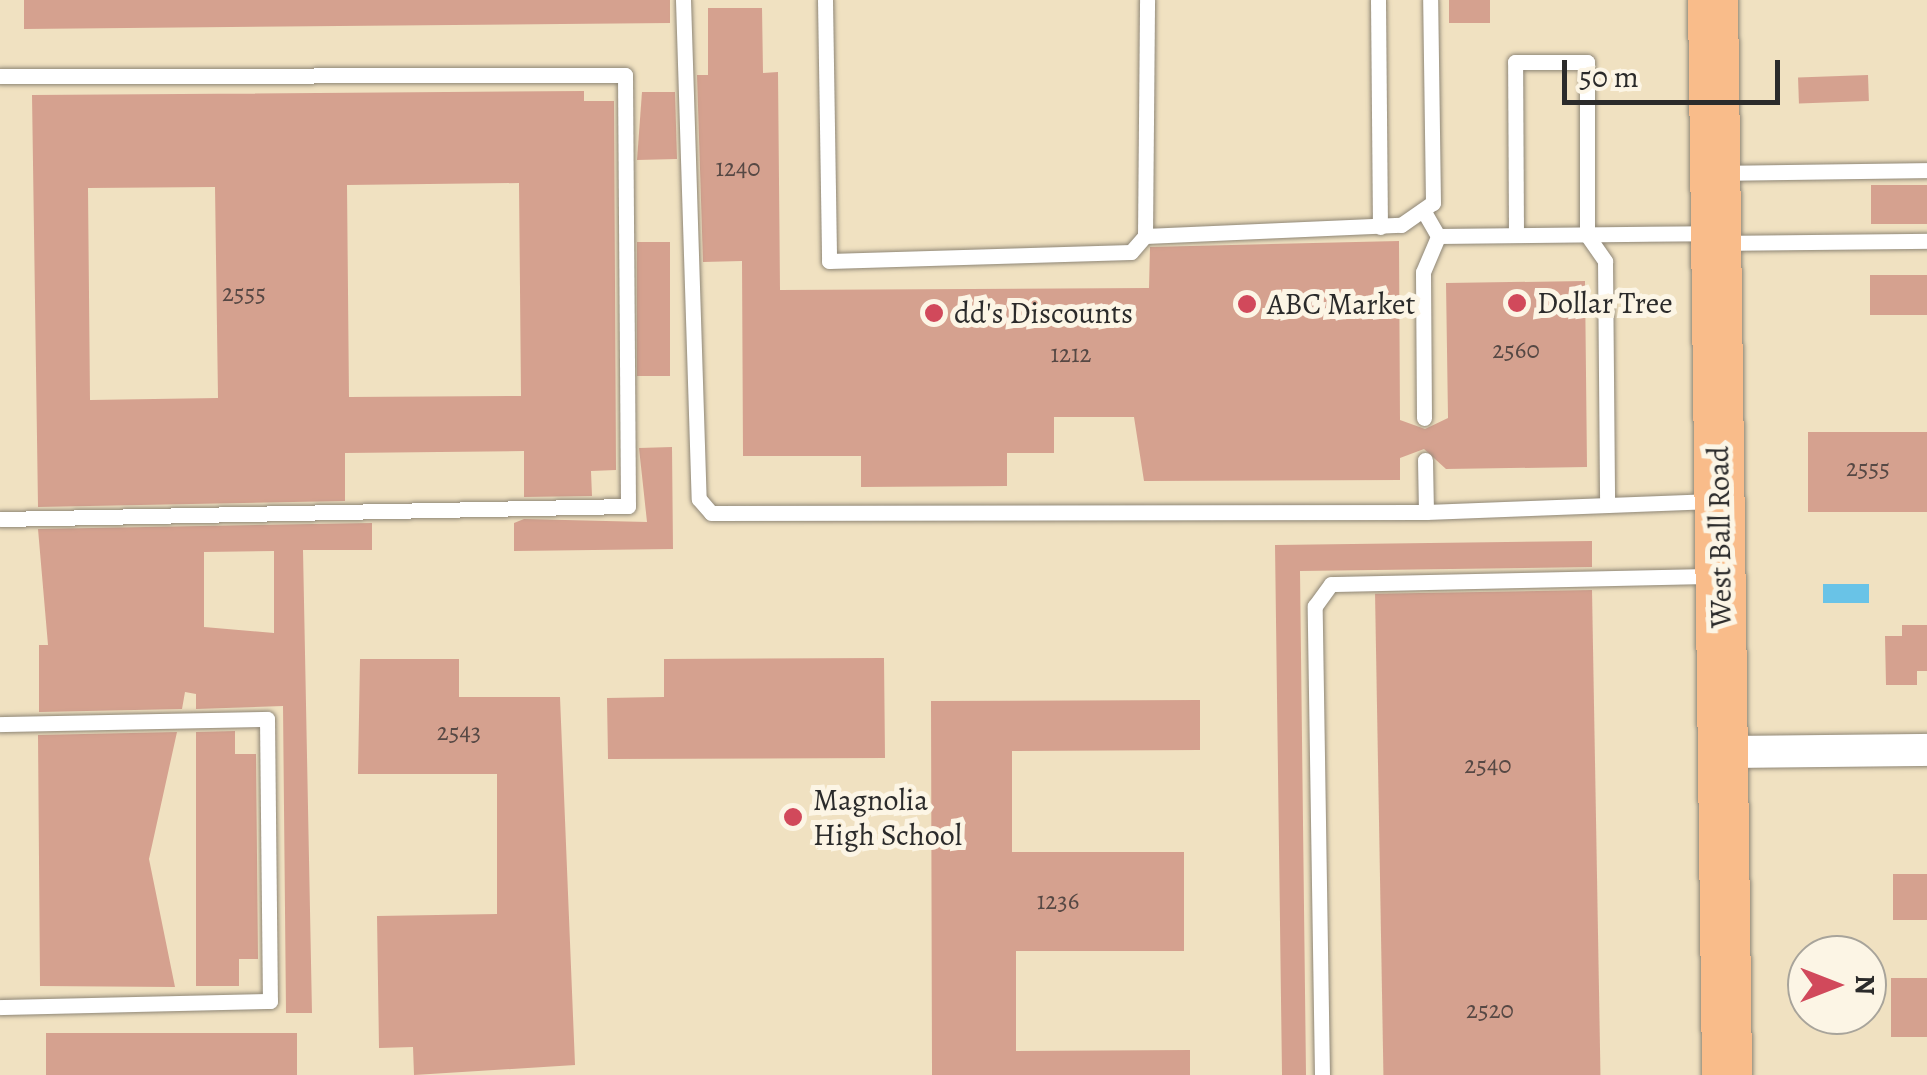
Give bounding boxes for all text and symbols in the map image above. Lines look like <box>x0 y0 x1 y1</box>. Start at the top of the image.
scale bar <box>1567 40 1784 102</box>
text: 50 m <box>1579 57 1639 97</box>
house number: 1240 <box>715 153 761 183</box>
house number: 2555 <box>222 278 266 308</box>
place label: Dollar Tree <box>1537 285 1673 321</box>
place label: ABC Market <box>1267 286 1415 322</box>
marker: Dollar Tree <box>1506 292 1528 314</box>
marker: ABC Market <box>1236 293 1258 315</box>
place label: dd's Discounts <box>954 295 1133 331</box>
marker: dd's Discounts <box>923 302 945 324</box>
house number: 2560 <box>1492 335 1540 365</box>
house number: 1212 <box>1051 339 1091 369</box>
street label: West Ball Road <box>1700 446 1740 628</box>
house number: 2555 <box>1846 453 1890 483</box>
house number: 2543 <box>437 717 481 747</box>
house number: 2540 <box>1464 750 1512 780</box>
place label: Magnolia High School <box>813 782 962 852</box>
marker: Magnolia High School <box>782 806 804 828</box>
house number: 1236 <box>1037 886 1079 916</box>
north arrow <box>1787 935 1887 1035</box>
text: N <box>1846 975 1884 995</box>
house number: 2520 <box>1466 995 1514 1025</box>

